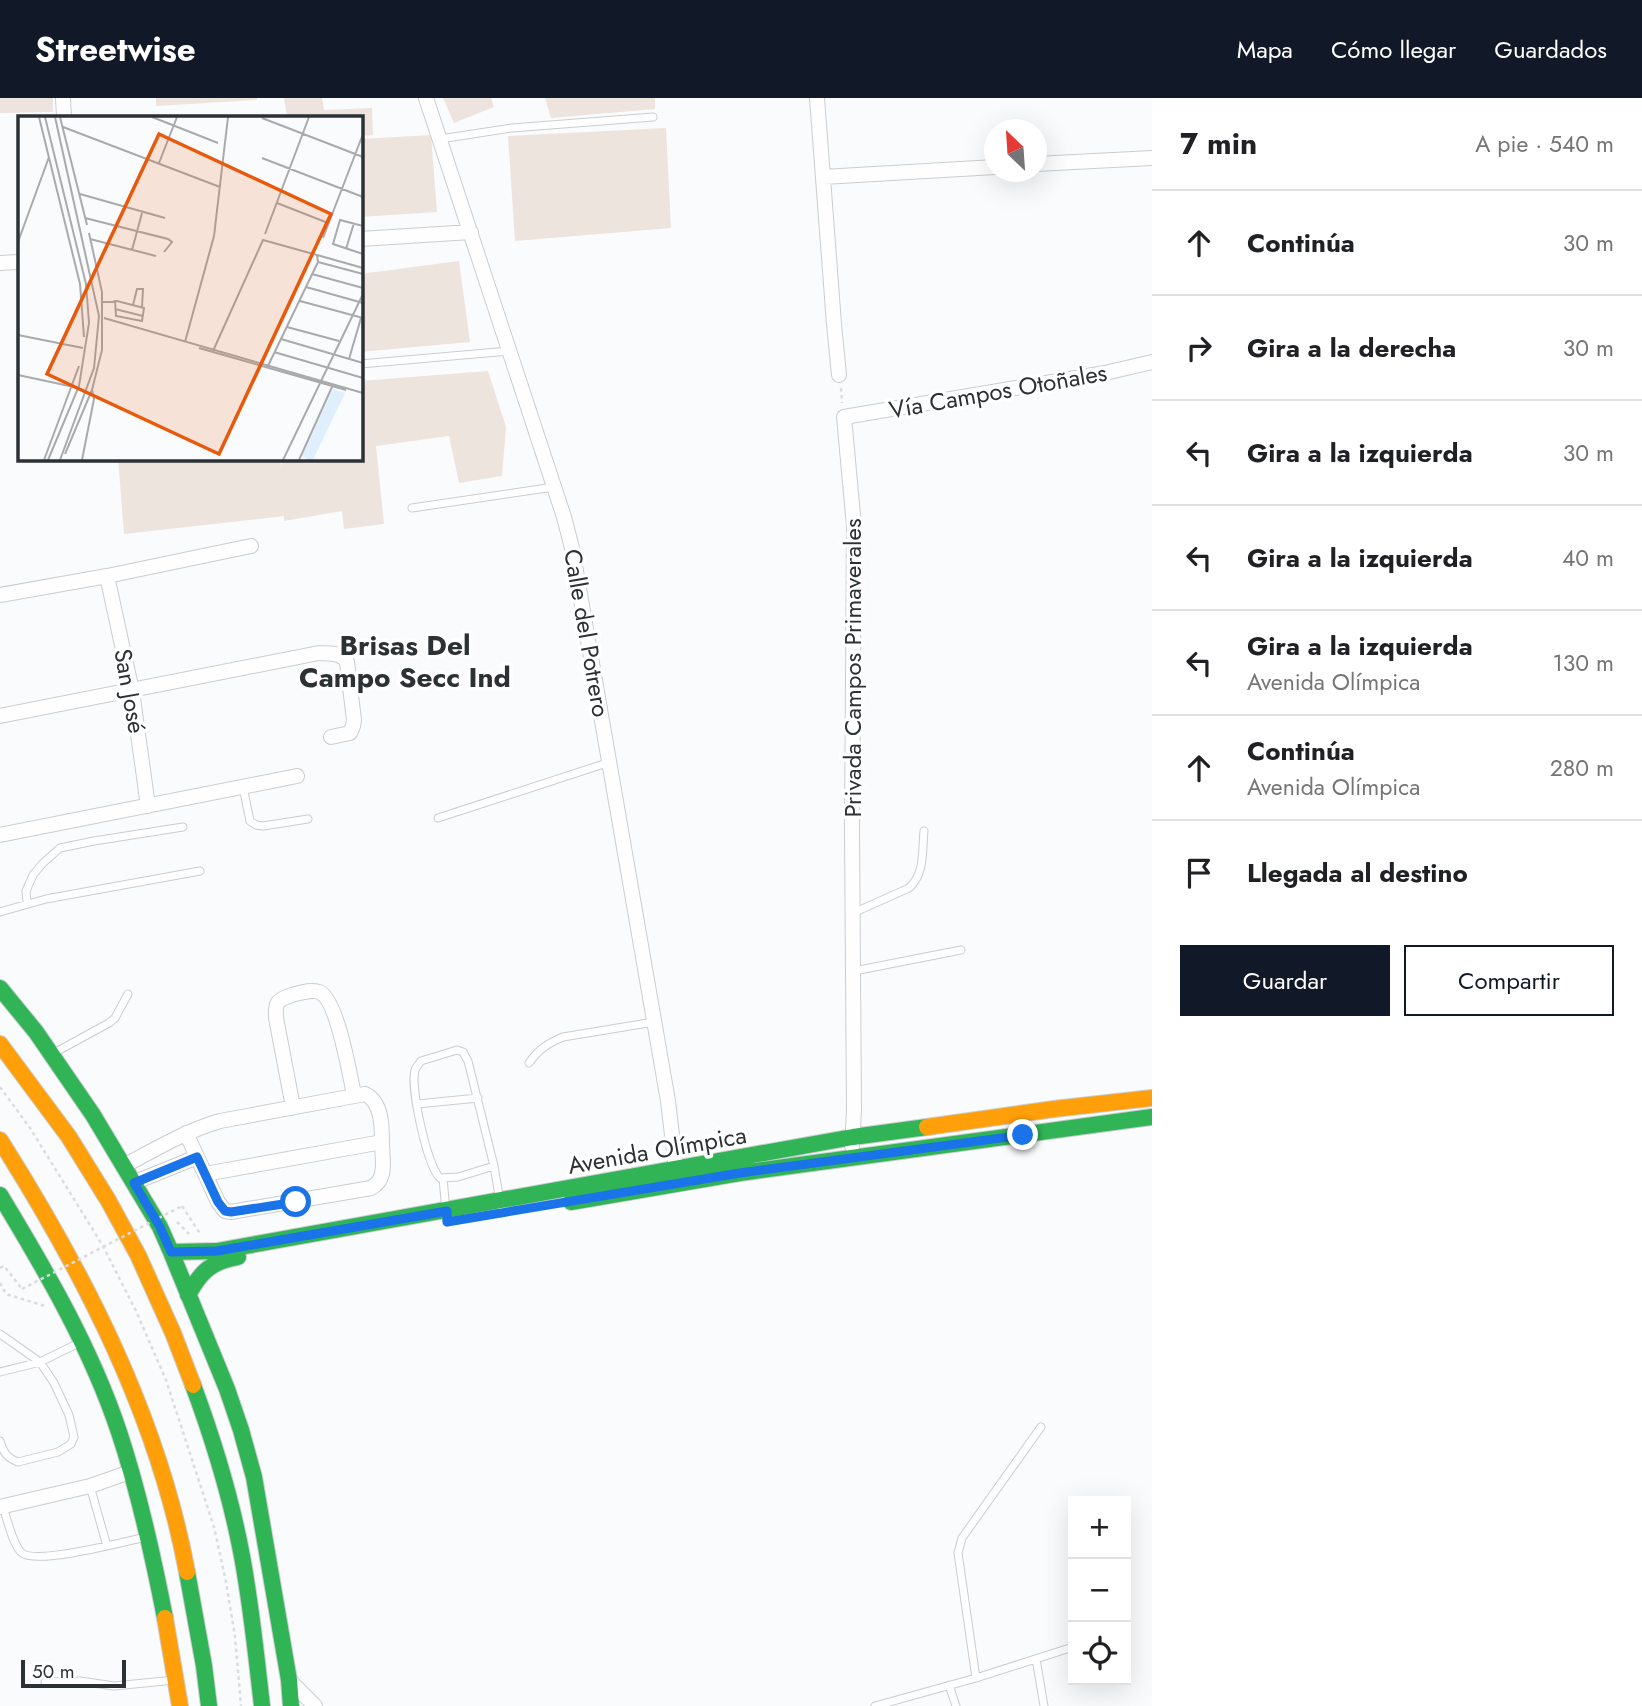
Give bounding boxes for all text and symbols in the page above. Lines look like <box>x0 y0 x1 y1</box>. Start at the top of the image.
text: Streetwise <box>35 26 196 73</box>
text: Mapa <box>1237 32 1293 67</box>
text: Cómo llegar <box>1331 32 1456 67</box>
text: Guardados <box>1494 32 1607 67</box>
inset map <box>18 116 362 460</box>
north arrow <box>984 119 1047 182</box>
text: 7 min <box>1180 122 1257 165</box>
text: A pie · 540 m <box>1475 127 1614 161</box>
icon: ahead <box>1180 224 1218 262</box>
text: Continúa <box>1247 224 1355 262</box>
text: 30 m <box>1563 226 1614 260</box>
icon: right <box>1180 329 1218 367</box>
text: Gira a la derecha <box>1247 329 1456 367</box>
text: 30 m <box>1563 331 1614 365</box>
street label: Vía Campos Otoñales <box>886 355 1110 427</box>
icon: left <box>1180 434 1218 472</box>
text: Gira a la izquierda <box>1247 434 1473 472</box>
text: 30 m <box>1563 436 1614 470</box>
street label: Privada Campos Primaverales <box>835 518 870 818</box>
icon: left <box>1180 539 1218 577</box>
text: Gira a la izquierda <box>1247 539 1473 577</box>
text: 40 m <box>1562 541 1614 575</box>
street label: Calle del Potrero <box>555 546 619 720</box>
district label: Brisas Del Campo Secc Ind <box>299 625 511 698</box>
text: Gira a la izquierda <box>1247 627 1473 665</box>
icon: left <box>1180 644 1218 682</box>
street label: San José <box>105 646 155 736</box>
text: 130 m <box>1552 646 1614 680</box>
text: Avenida Olímpica <box>1247 665 1420 699</box>
text: Continúa <box>1247 732 1355 770</box>
icon: ahead <box>1180 749 1218 787</box>
text: 280 m <box>1550 751 1614 785</box>
text: Avenida Olímpica <box>1247 770 1420 804</box>
icon: arrive <box>1180 854 1218 892</box>
text: Llegada al destino <box>1247 854 1468 892</box>
button: Guardar <box>1180 945 1390 1016</box>
button: Compartir <box>1404 945 1614 1016</box>
street label: Avenida Olímpica <box>565 1117 749 1183</box>
route end <box>1007 1119 1038 1150</box>
route start <box>280 1186 311 1217</box>
map controls <box>1068 1496 1131 1685</box>
button: + <box>1068 1496 1131 1559</box>
button: − <box>1068 1559 1131 1622</box>
button: locate <box>1068 1622 1131 1685</box>
scale bar <box>21 1657 126 1689</box>
text: 50 m <box>32 1658 75 1685</box>

